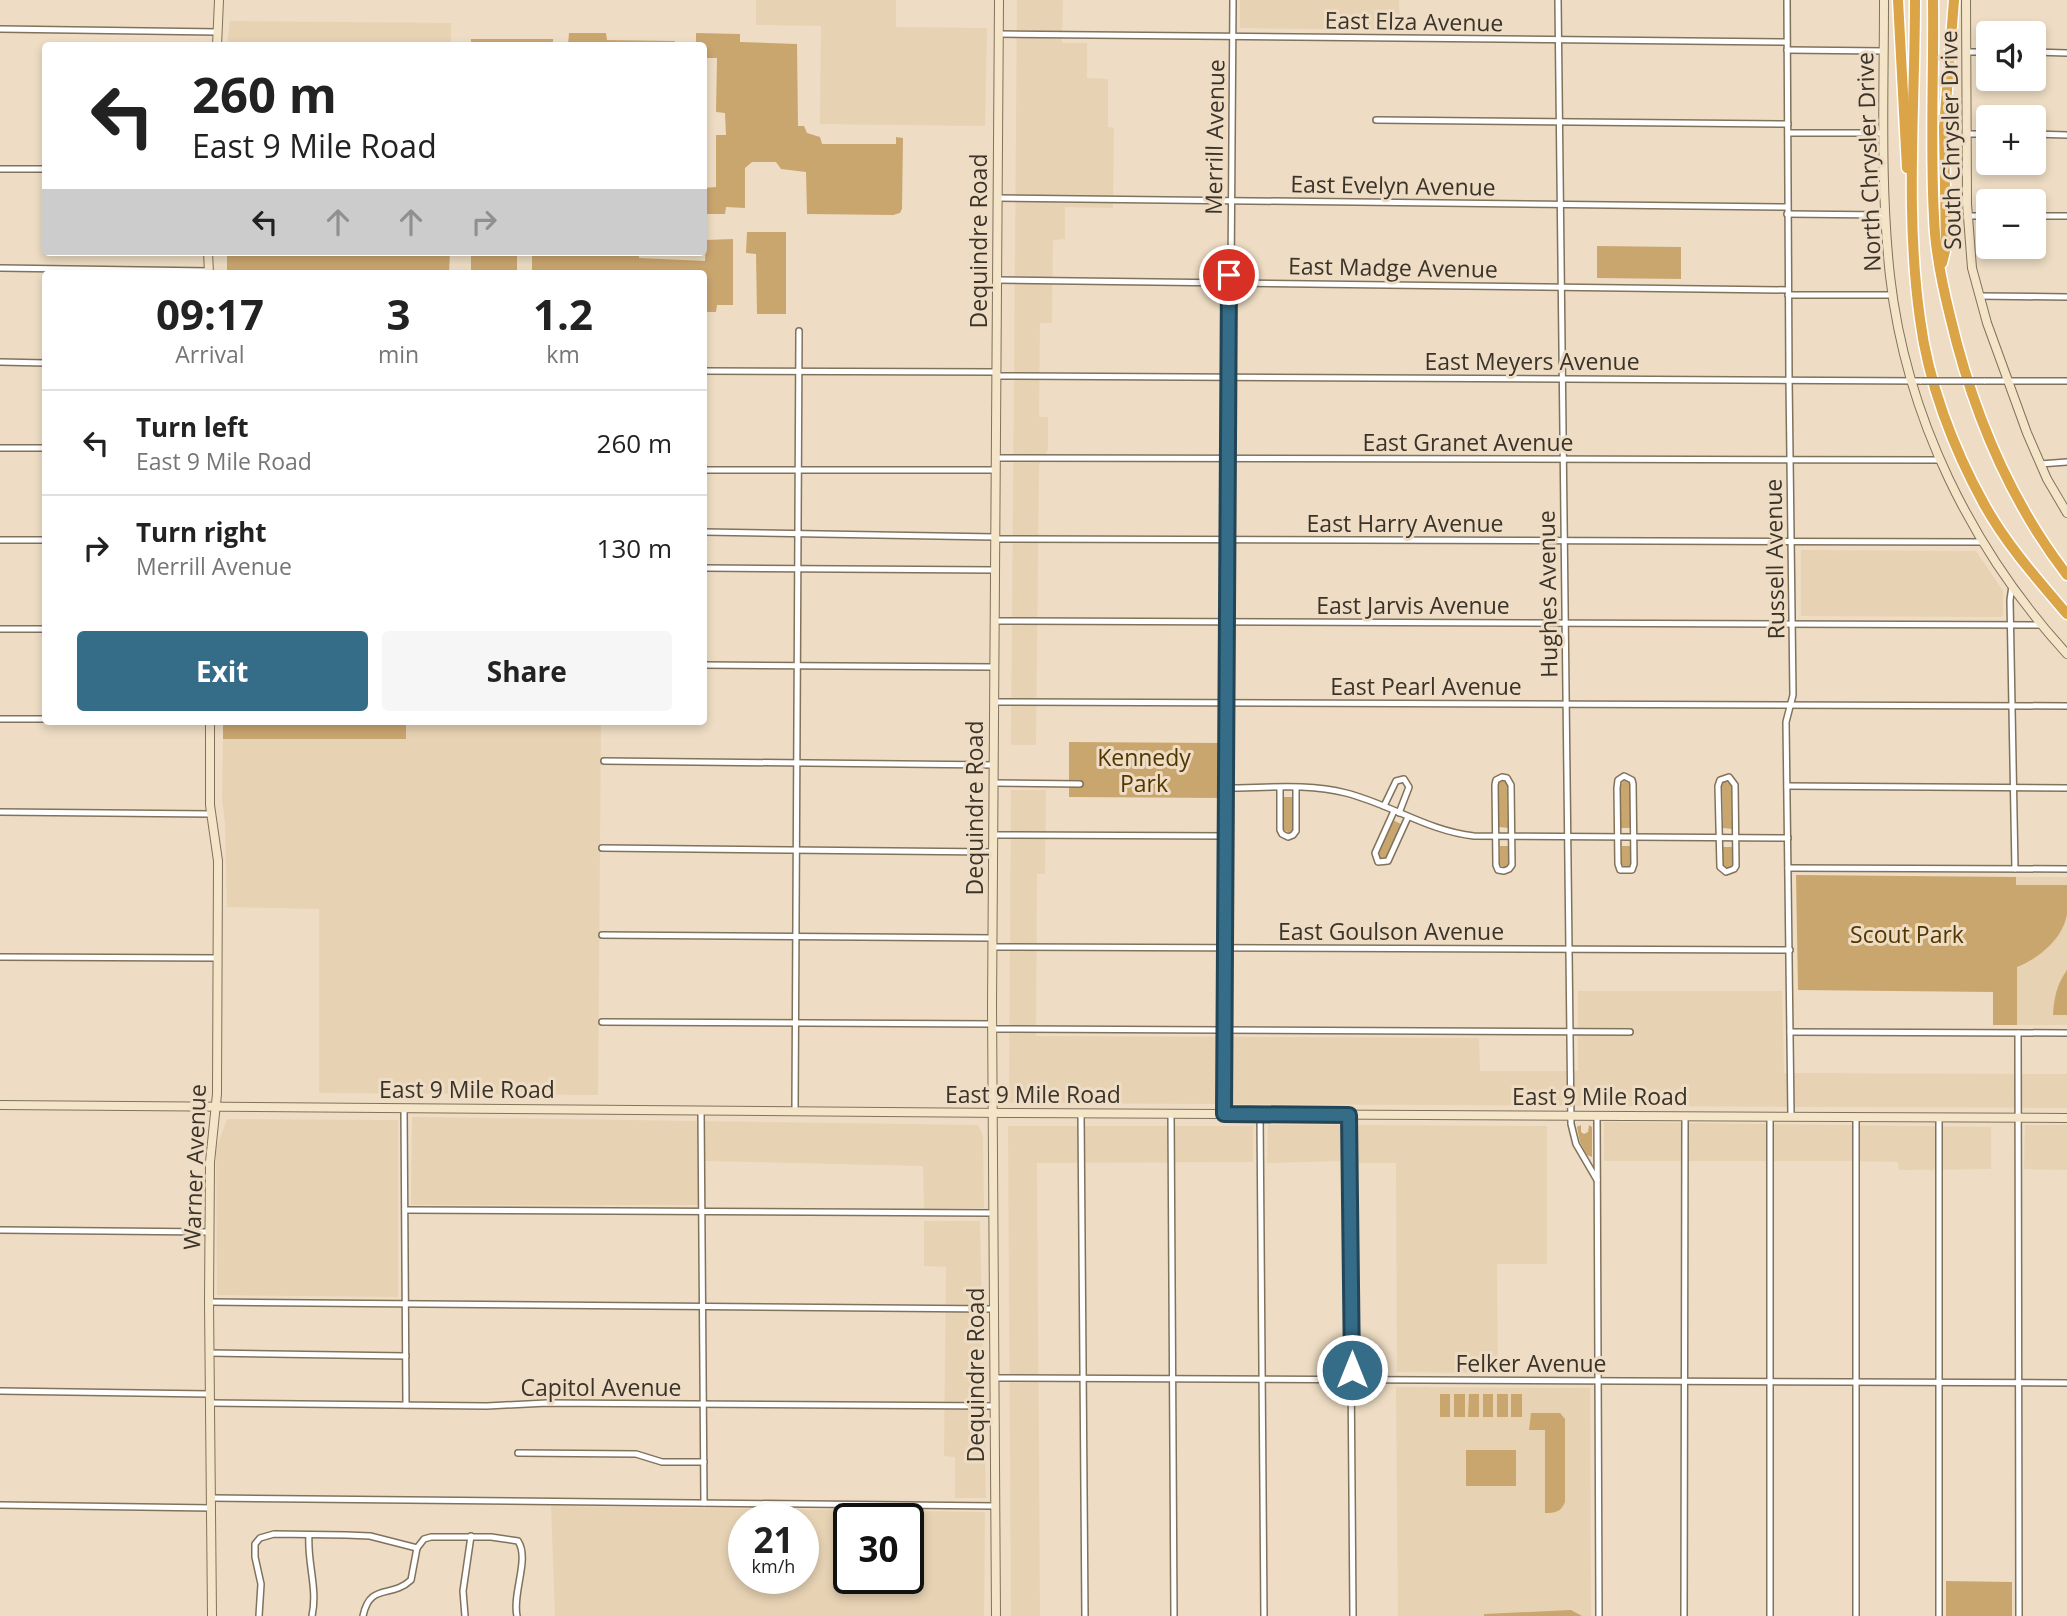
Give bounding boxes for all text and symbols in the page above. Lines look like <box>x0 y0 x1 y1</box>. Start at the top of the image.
street label: East Elza Avenue <box>1324 3 1504 39</box>
map controls <box>1976 21 2046 259</box>
button: sound <box>1976 21 2046 91</box>
street label: South Chrysler Drive <box>1932 30 1968 250</box>
street label: North Chrysler Drive <box>1848 52 1888 272</box>
street label: Merrill Avenue <box>1197 59 1231 215</box>
text: 260 m <box>192 61 337 127</box>
icon: left <box>77 70 168 161</box>
button: + <box>1976 105 2046 175</box>
text: East 9 Mile Road <box>192 124 437 167</box>
street label: Dequindre Road <box>962 154 994 328</box>
street label: East Evelyn Avenue <box>1290 167 1496 203</box>
button: − <box>1976 189 2046 259</box>
icon: left <box>246 203 284 241</box>
icon: ahead <box>319 203 357 241</box>
icon: ahead <box>392 203 430 241</box>
icon: right <box>465 203 503 241</box>
pin <box>1199 245 1259 305</box>
street label: East Madge Avenue <box>1288 249 1498 285</box>
icon: arrive <box>1210 256 1248 294</box>
text: 09:17 <box>156 285 264 342</box>
text: 3 <box>386 285 411 342</box>
text: 1.2 <box>533 285 593 342</box>
text: Arrival <box>175 338 245 370</box>
text: min <box>378 338 419 370</box>
text: km <box>546 338 580 370</box>
street label: East Meyers Avenue <box>1424 345 1640 377</box>
text: Turn left <box>136 409 248 445</box>
icon: left <box>77 424 115 462</box>
text: 260 m <box>597 425 672 461</box>
street label: East Granet Avenue <box>1363 426 1573 458</box>
text: East 9 Mile Road <box>136 445 312 477</box>
street label: Russell Avenue <box>1757 478 1791 640</box>
street label: East Harry Avenue <box>1307 507 1503 539</box>
street label: Hughes Avenue <box>1530 510 1564 678</box>
text: Turn right <box>136 514 267 550</box>
icon: right <box>77 529 115 567</box>
text: 130 m <box>597 530 672 566</box>
text: Merrill Avenue <box>136 550 292 582</box>
street label: East Jarvis Avenue <box>1316 589 1510 621</box>
button: Exit <box>77 631 368 711</box>
button: Share <box>382 631 672 711</box>
street label: East Pearl Avenue <box>1330 670 1522 702</box>
street label: Dequindre Road <box>958 721 990 895</box>
park label: Kennedy Park <box>1097 741 1191 799</box>
street label: East Goulson Avenue <box>1278 915 1504 947</box>
park label: Scout Park <box>1850 918 1964 950</box>
street label: East 9 Mile Road <box>379 1073 555 1105</box>
street label: East 9 Mile Road <box>945 1078 1121 1110</box>
street label: East 9 Mile Road <box>1512 1080 1688 1112</box>
street label: Warner Avenue <box>175 1084 213 1250</box>
street label: Dequindre Road <box>959 1288 991 1462</box>
position arrow <box>1315 1333 1389 1407</box>
street label: Felker Avenue <box>1455 1347 1607 1379</box>
street label: Capitol Avenue <box>520 1371 682 1403</box>
speed limit sign: 30 <box>833 1503 924 1594</box>
text: 21 <box>753 1516 794 1563</box>
text: km/h <box>752 1554 795 1578</box>

